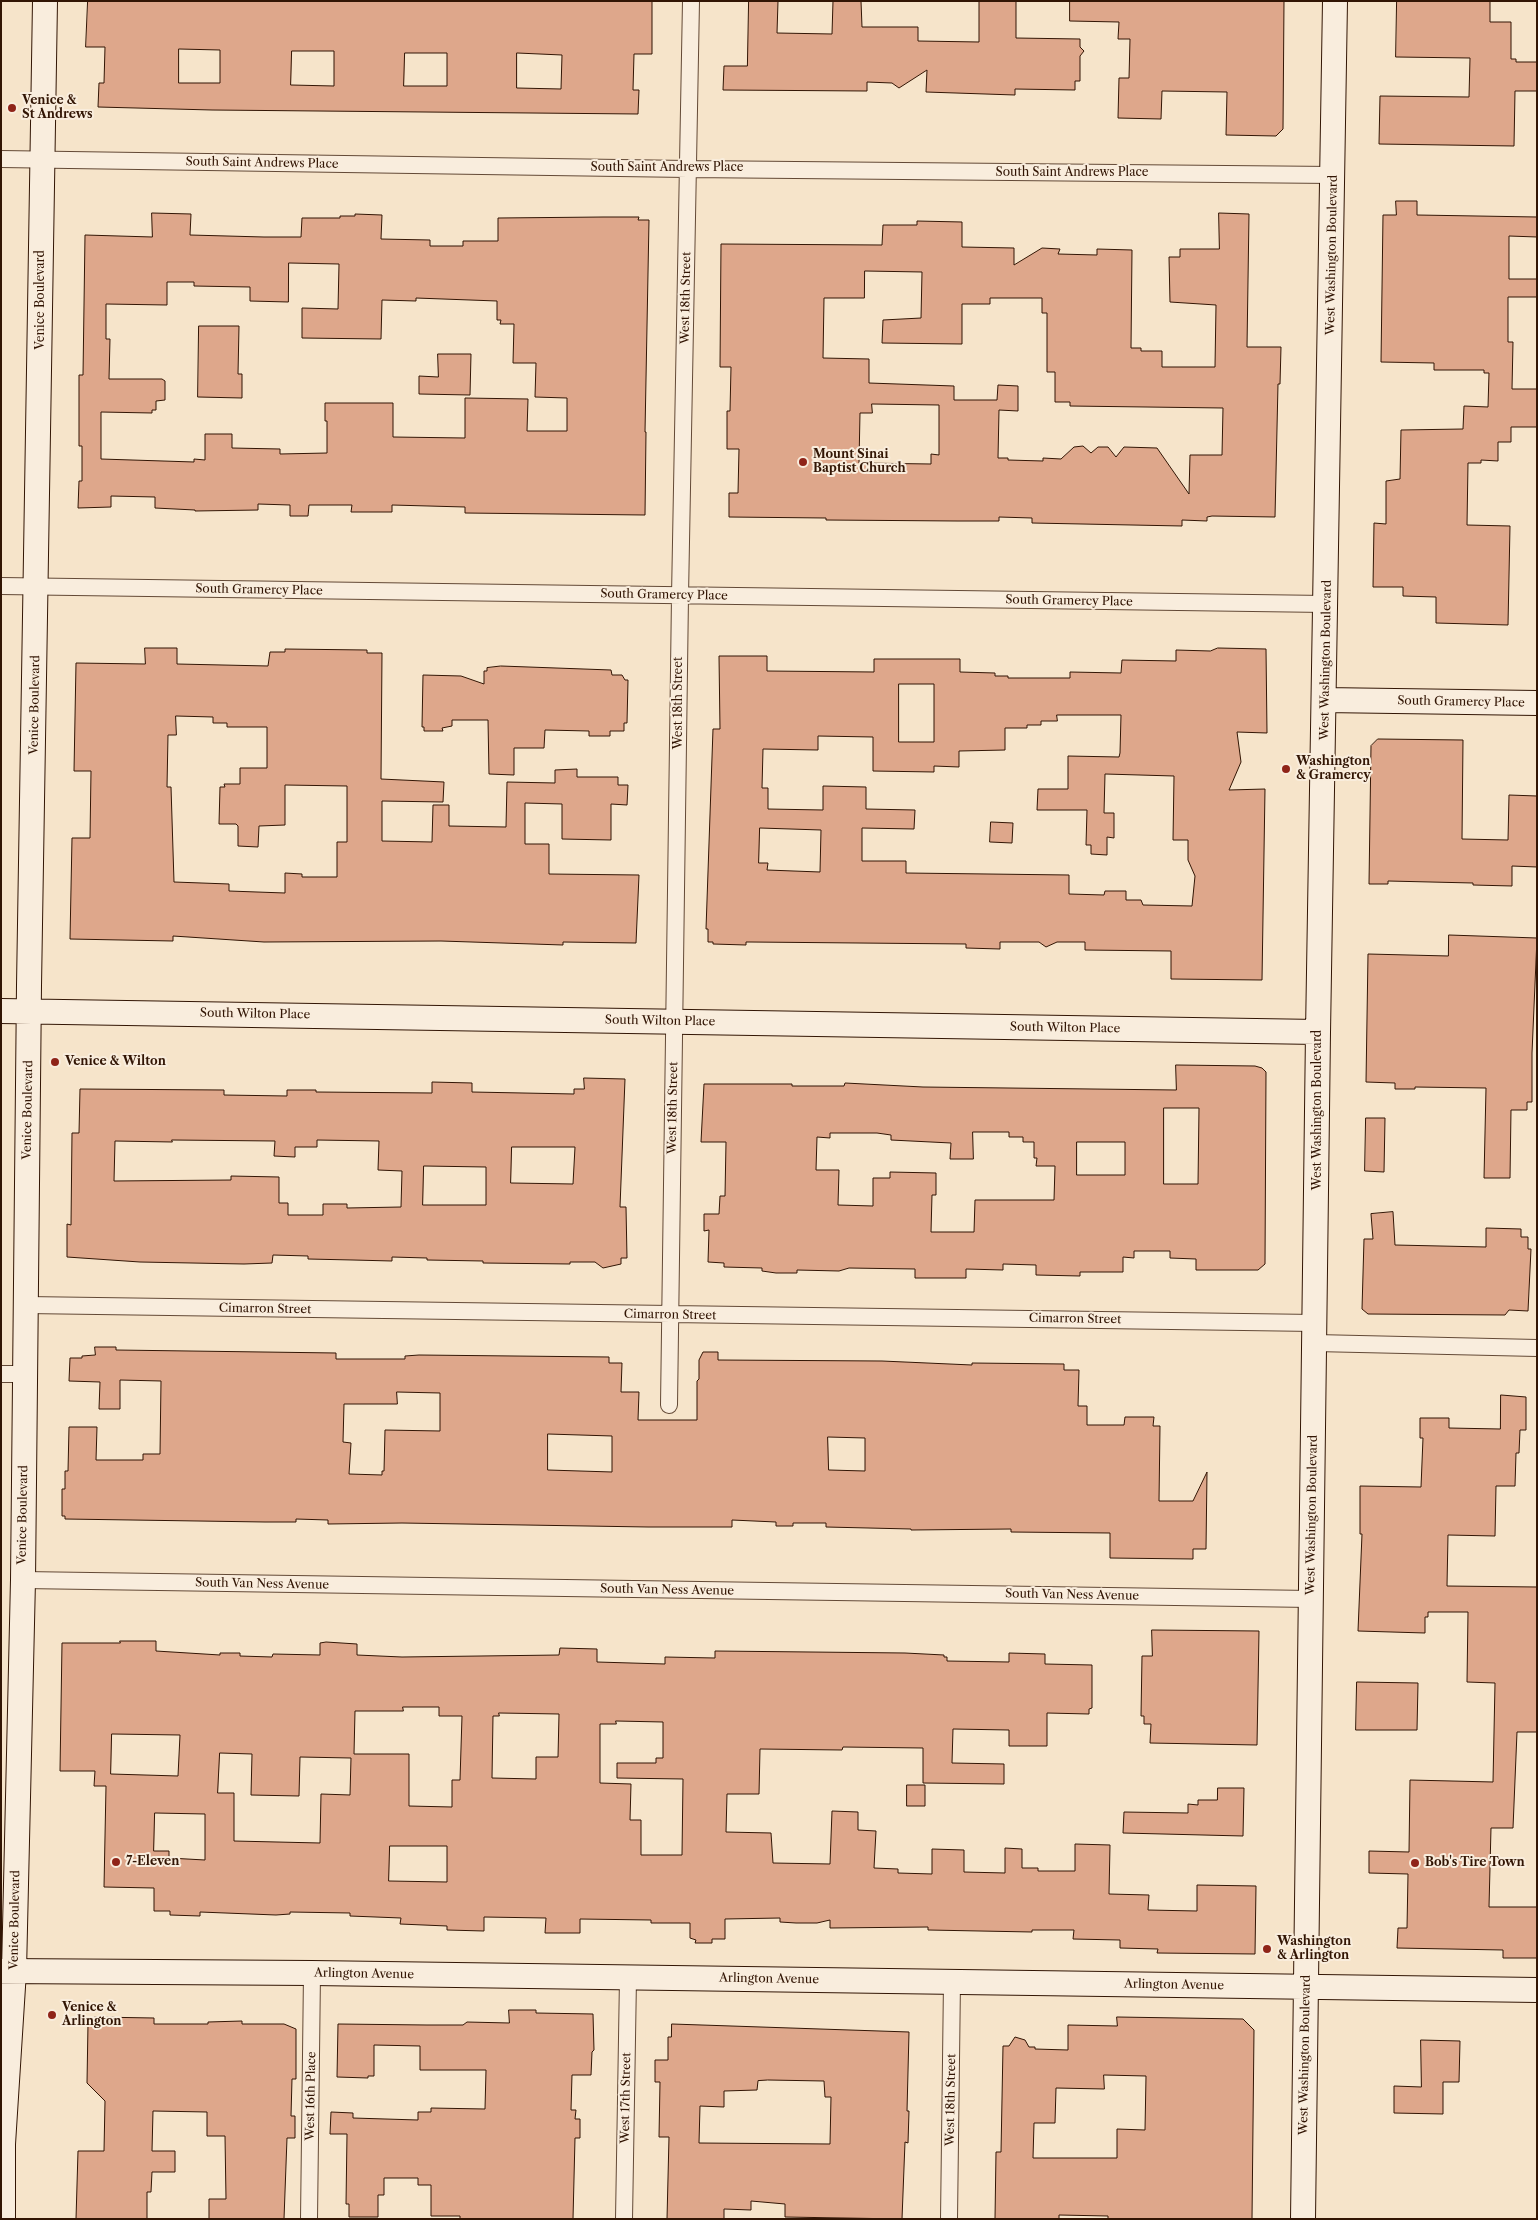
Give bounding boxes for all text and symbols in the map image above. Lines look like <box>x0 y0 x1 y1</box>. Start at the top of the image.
place label: Venice & St Andrews <box>22 94 93 122</box>
marker: Venice & St Andrews <box>6 102 18 114</box>
street label: South Saint Andrews Place <box>185 154 339 172</box>
street label: South Saint Andrews Place <box>590 161 744 175</box>
street label: South Saint Andrews Place <box>995 166 1149 180</box>
street label: West Washington Boulevard <box>1323 175 1341 335</box>
street label: Venice Boulevard <box>34 250 48 350</box>
street label: West 18th Street <box>678 252 694 344</box>
place label: Mount Sinai Baptist Church <box>813 448 906 476</box>
marker: Mount Sinai Baptist Church <box>797 456 809 468</box>
street label: West Washington Boulevard <box>1317 580 1335 740</box>
street label: South Gramercy Place <box>195 582 323 598</box>
street label: South Gramercy Place <box>600 587 728 603</box>
street label: South Gramercy Place <box>1005 593 1133 609</box>
street label: Venice Boulevard <box>27 655 43 755</box>
street label: West 18th Street <box>672 657 686 749</box>
street label: South Gramercy Place <box>1397 694 1525 710</box>
place label: Washington & Gramercy <box>1296 755 1371 783</box>
marker: Washington & Gramercy <box>1280 763 1292 775</box>
street label: South Wilton Place <box>200 1006 310 1022</box>
street label: South Wilton Place <box>605 1013 715 1029</box>
street label: South Wilton Place <box>1010 1020 1120 1036</box>
street label: West Washington Boulevard <box>1311 1030 1325 1190</box>
place label: Venice & Wilton <box>65 1055 166 1069</box>
marker: Venice & Wilton <box>49 1056 61 1068</box>
street label: Venice Boulevard <box>20 1060 36 1160</box>
street label: West 18th Street <box>665 1062 681 1154</box>
street label: Cimarron Street <box>219 1301 311 1317</box>
street label: Cimarron Street <box>624 1307 716 1323</box>
street label: Cimarron Street <box>1029 1311 1121 1327</box>
street label: West Washington Boulevard <box>1303 1435 1321 1595</box>
street label: Venice Boulevard <box>15 1465 31 1565</box>
street label: South Van Ness Avenue <box>195 1576 329 1592</box>
street label: South Van Ness Avenue <box>600 1582 734 1598</box>
street label: South Van Ness Avenue <box>1005 1587 1139 1603</box>
place label: 7-Eleven <box>126 1855 179 1869</box>
marker: 7-Eleven <box>110 1856 122 1868</box>
place label: Bob's Tire Town <box>1425 1856 1525 1870</box>
marker: Bob's Tire Town <box>1409 1857 1421 1869</box>
street label: Venice Boulevard <box>7 1870 23 1970</box>
place label: Washington & Arlington <box>1277 1935 1351 1963</box>
marker: Washington & Arlington <box>1261 1943 1273 1955</box>
street label: Arlington Avenue <box>314 1966 414 1982</box>
street label: Arlington Avenue <box>719 1971 819 1987</box>
street label: West Washington Boulevard <box>1296 1975 1314 2135</box>
street label: Arlington Avenue <box>1124 1977 1224 1993</box>
place label: Venice & Arlington <box>62 2001 121 2029</box>
marker: Venice & Arlington <box>46 2009 58 2021</box>
street label: West 16th Place <box>303 2051 319 2141</box>
street label: West 17th Street <box>618 2052 634 2144</box>
street label: West 18th Street <box>943 2054 959 2146</box>

